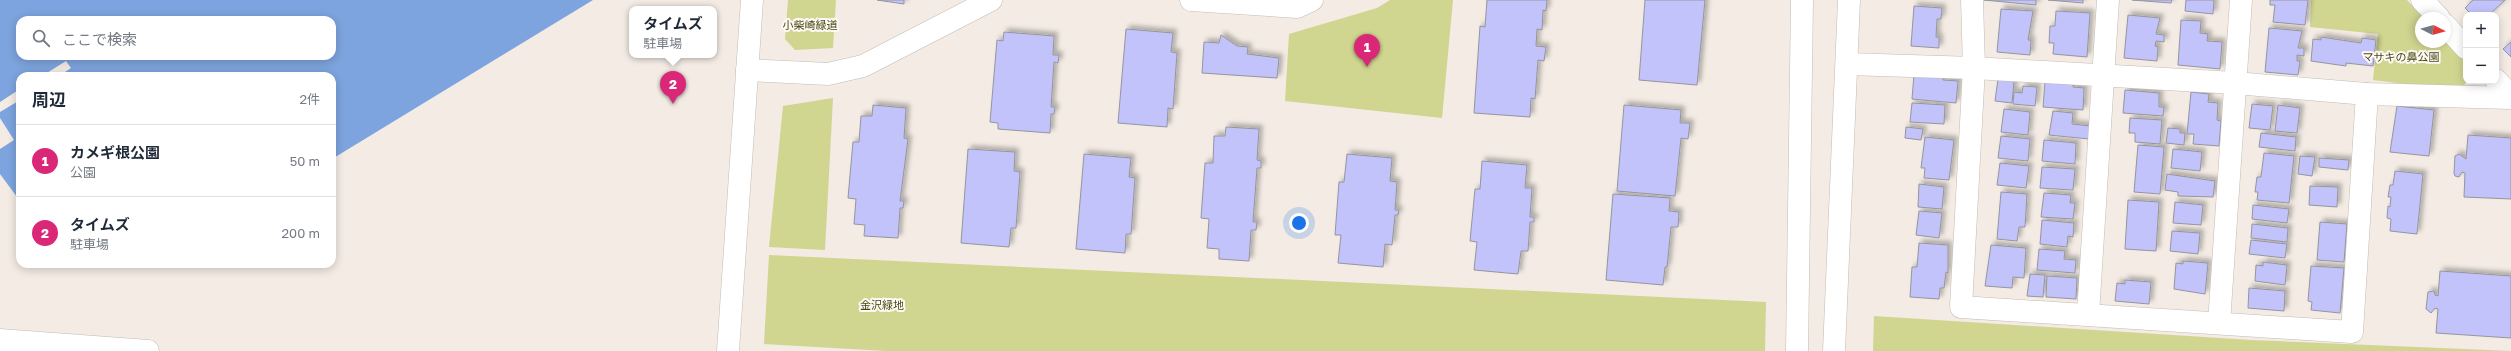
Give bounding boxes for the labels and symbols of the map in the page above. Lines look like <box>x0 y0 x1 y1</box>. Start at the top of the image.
north arrow <box>2415 12 2451 48</box>
park label: 小柴崎緑道 <box>783 18 838 31</box>
pin: 1 <box>1354 34 1380 67</box>
park label: マサキの鼻公園 <box>2363 50 2440 63</box>
pin: 2 <box>660 71 686 104</box>
your location <box>1289 213 1309 233</box>
park label: 金沢緑地 <box>860 298 904 311</box>

